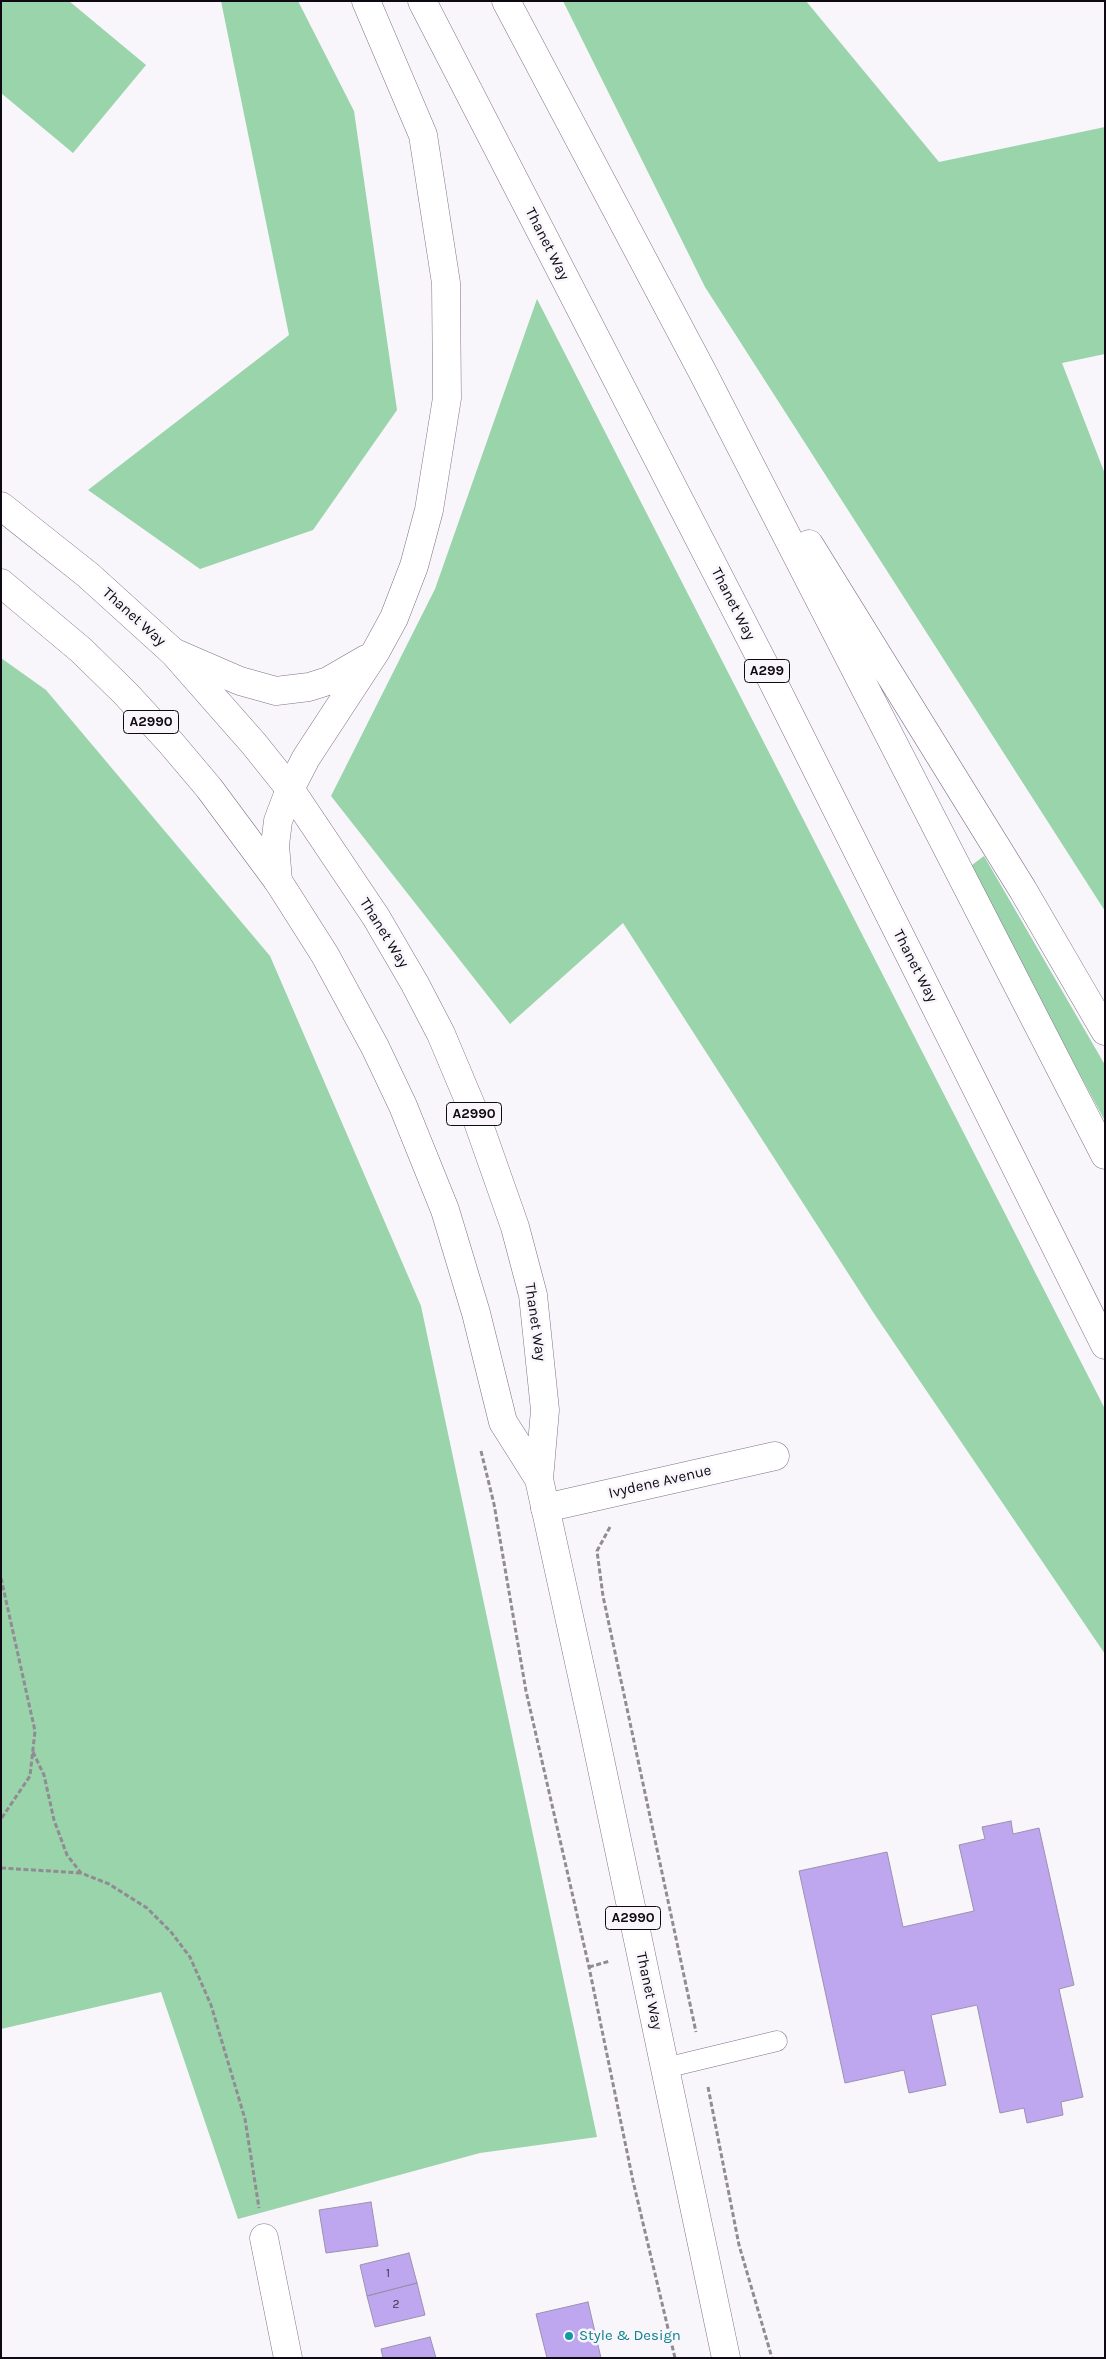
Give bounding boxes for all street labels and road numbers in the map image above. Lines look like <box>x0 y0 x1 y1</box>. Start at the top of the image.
street label: Thanet Way <box>521 205 573 283</box>
street label: Thanet Way <box>707 565 759 643</box>
street label: Thanet Way <box>99 584 169 650</box>
road number: A299 <box>744 659 790 682</box>
road number: A2990 <box>124 710 178 734</box>
street label: Thanet Way <box>355 895 413 971</box>
street label: Thanet Way <box>889 927 941 1005</box>
road number: A2990 <box>446 1102 502 1126</box>
street label: Thanet Way <box>521 1282 549 1362</box>
street label: Ivydene Avenue <box>607 1461 713 1503</box>
road number: A2990 <box>606 1906 660 1930</box>
street label: Thanet Way <box>632 1951 666 2031</box>

